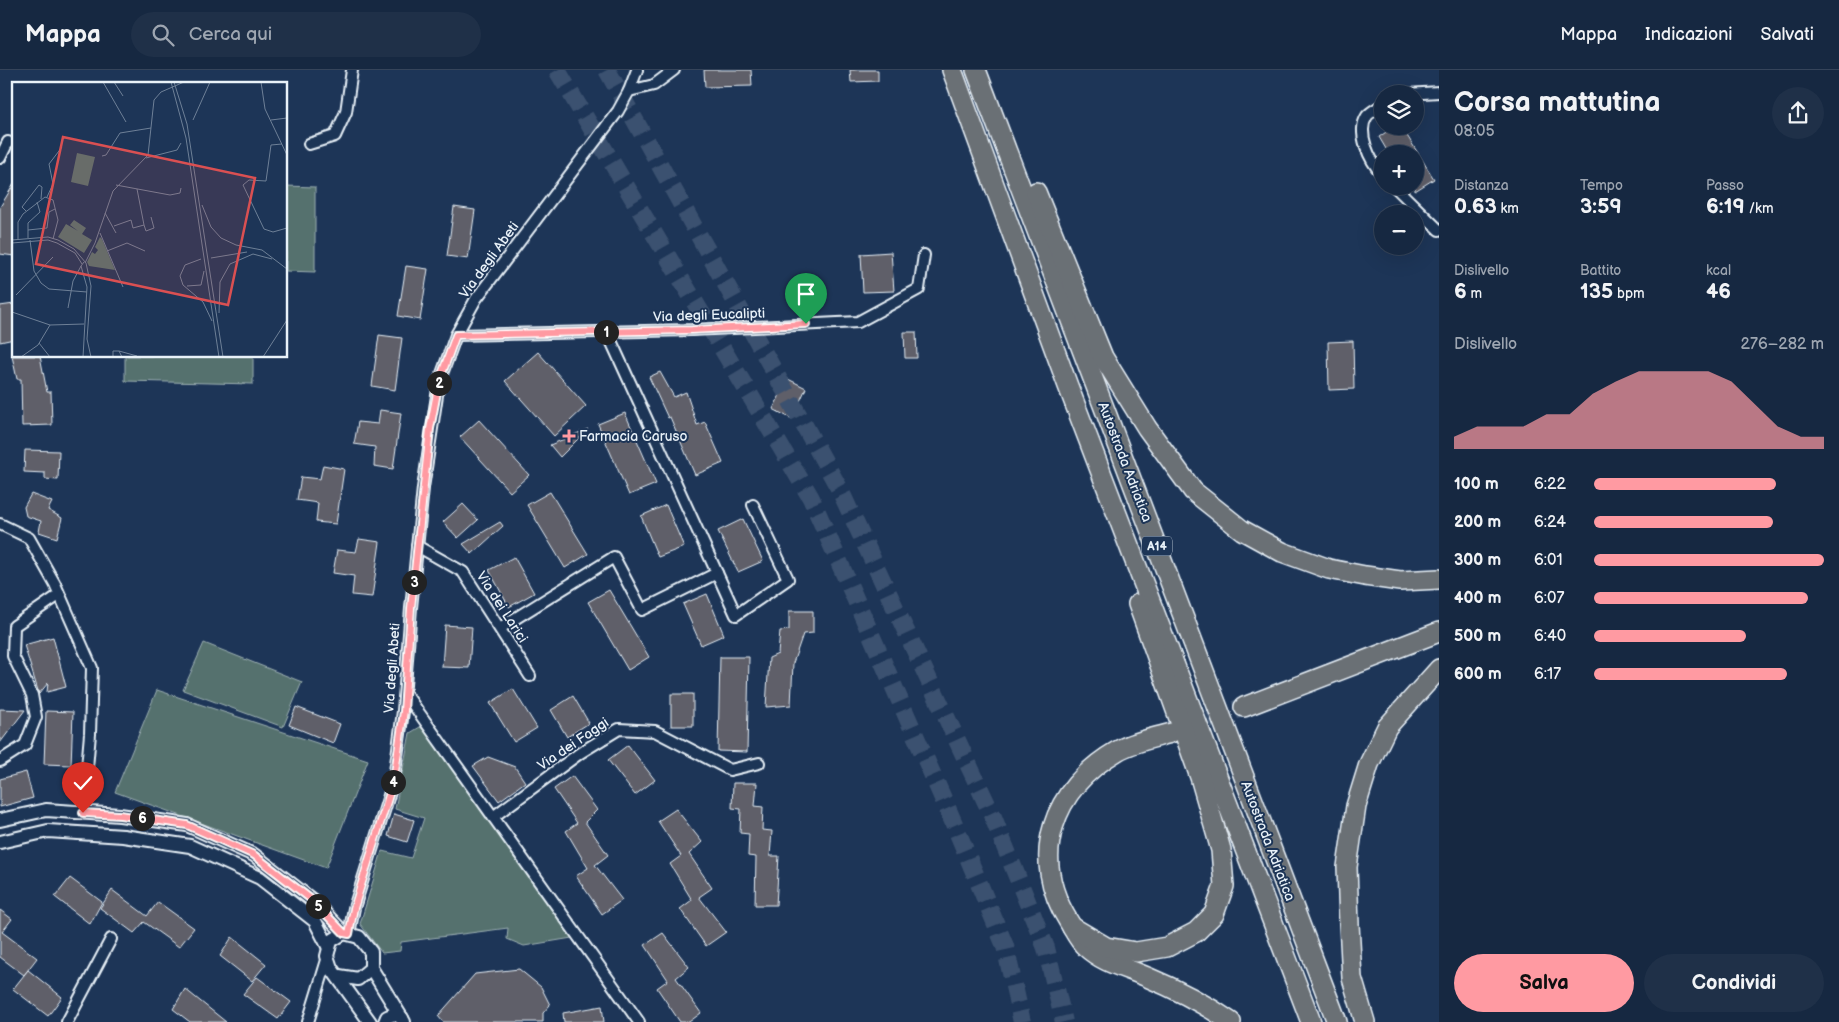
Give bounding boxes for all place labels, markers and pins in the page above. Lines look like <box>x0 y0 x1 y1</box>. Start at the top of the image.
pin <box>785 273 827 324</box>
pin: 1 <box>594 320 618 344</box>
pin: 2 <box>426 370 452 396</box>
place label: Farmacia Caruso <box>579 428 687 445</box>
marker: Farmacia Caruso <box>563 430 575 442</box>
pin: 3 <box>402 570 426 594</box>
pin <box>62 762 104 813</box>
pin: 4 <box>380 770 406 794</box>
pin: 6 <box>130 806 154 830</box>
pin: 5 <box>306 894 330 918</box>

